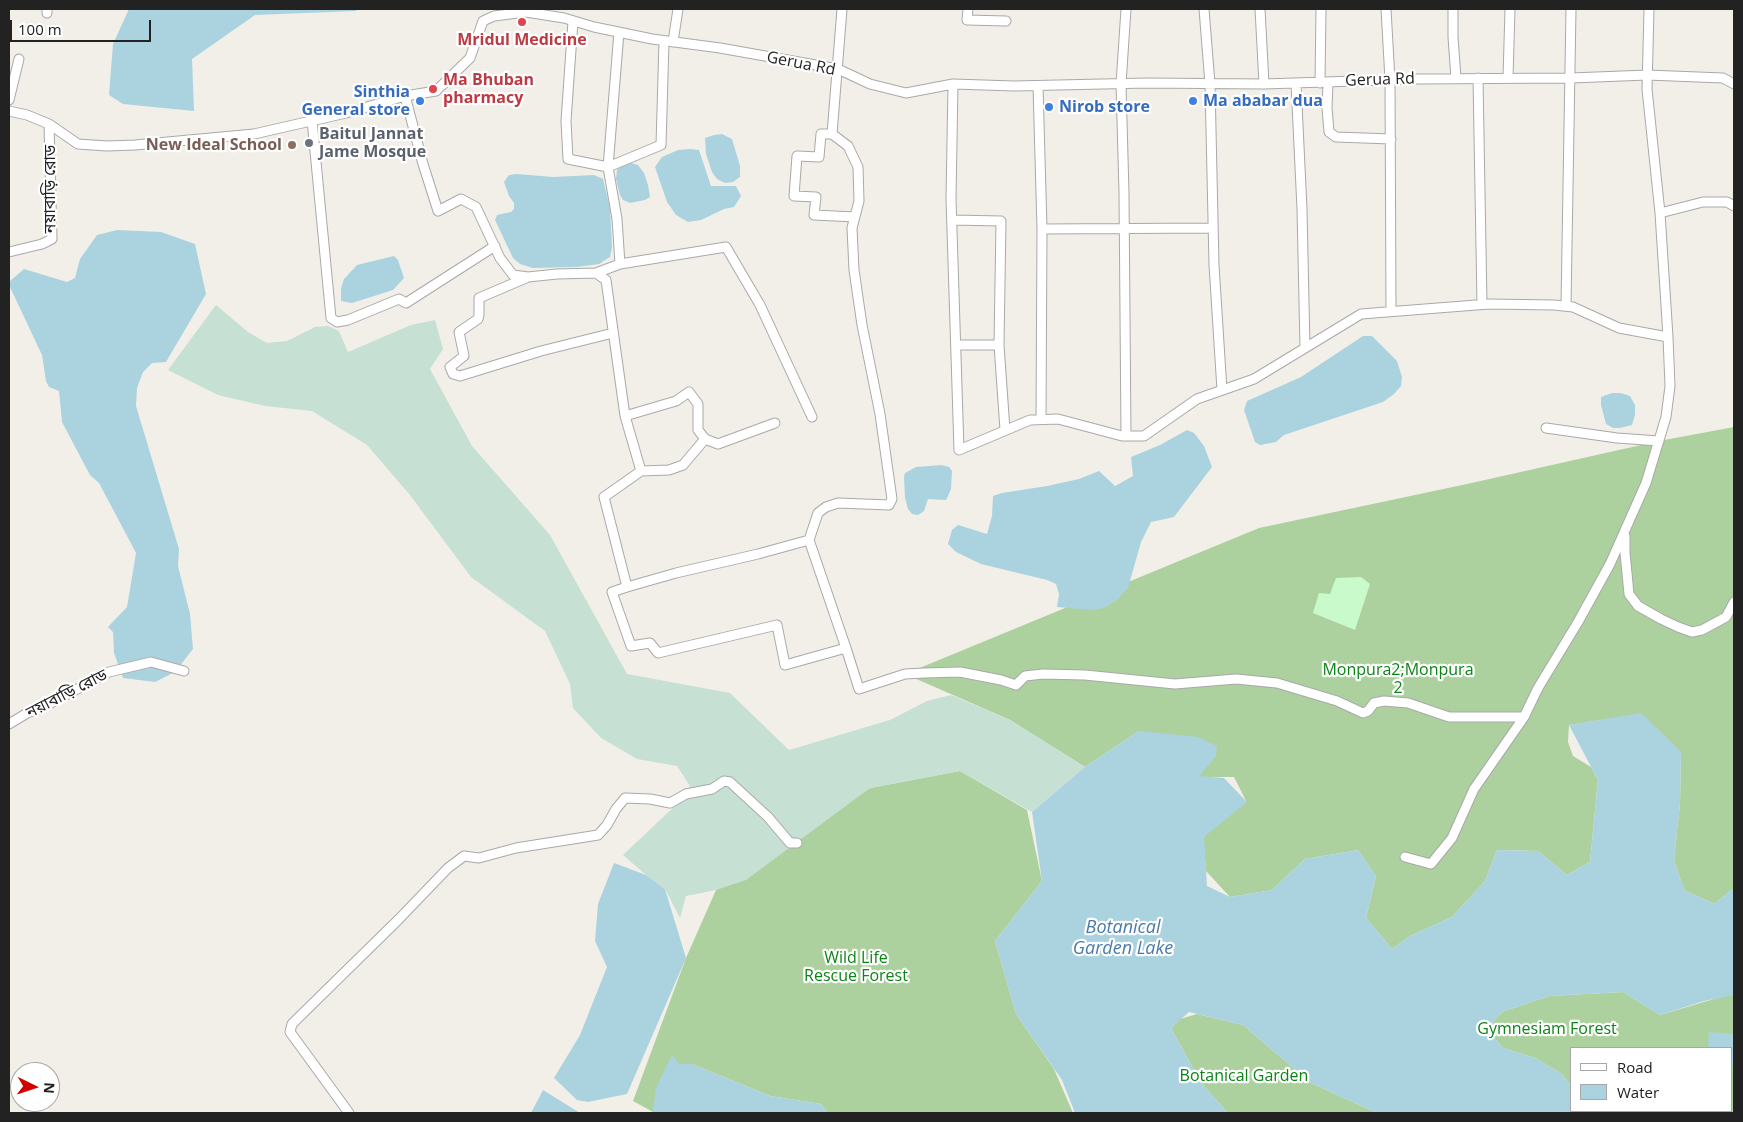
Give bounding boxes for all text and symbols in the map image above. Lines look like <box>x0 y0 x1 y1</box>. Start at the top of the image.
scale bar <box>12 10 154 42</box>
marker: Mridul Medicine <box>516 16 528 28</box>
text: 100 m <box>18 19 62 39</box>
place label: Mridul Medicine <box>457 30 587 50</box>
street label: Gerua Rd <box>765 48 837 80</box>
street label: Gerua Rd <box>1345 69 1415 91</box>
place label: Ma Bhuban pharmacy <box>443 70 534 108</box>
place label: Sinthia General store <box>302 82 410 120</box>
marker: Ma Bhuban pharmacy <box>427 83 439 95</box>
place label: Ma ababar dua <box>1203 91 1323 111</box>
marker: Sinthia General store <box>414 95 426 107</box>
marker: Ma ababar dua <box>1187 95 1199 107</box>
place label: Nirob store <box>1059 97 1150 117</box>
marker: Nirob store <box>1043 101 1055 113</box>
place label: Baitul Jannat Jame Mosque <box>319 124 426 162</box>
place label: New Ideal School <box>146 135 282 155</box>
marker: Baitul Jannat Jame Mosque <box>303 137 315 149</box>
marker: New Ideal School <box>286 139 298 151</box>
street label: নয়াবাড়ি রোড <box>40 145 60 233</box>
park label: Monpura2;Monpura 2 <box>1322 660 1474 698</box>
street label: নয়াবাড়ি রোড <box>23 665 111 723</box>
water label: Botanical Garden Lake <box>1073 917 1173 960</box>
park label: Wild Life Rescue Forest <box>804 948 908 986</box>
park label: Gymnesiam Forest <box>1477 1019 1617 1039</box>
legend <box>1570 1047 1733 1112</box>
text: Road <box>1617 1057 1653 1077</box>
north arrow <box>10 1062 60 1112</box>
park label: Botanical Garden <box>1180 1066 1308 1086</box>
text: N <box>40 1082 59 1094</box>
text: Water <box>1617 1082 1659 1102</box>

